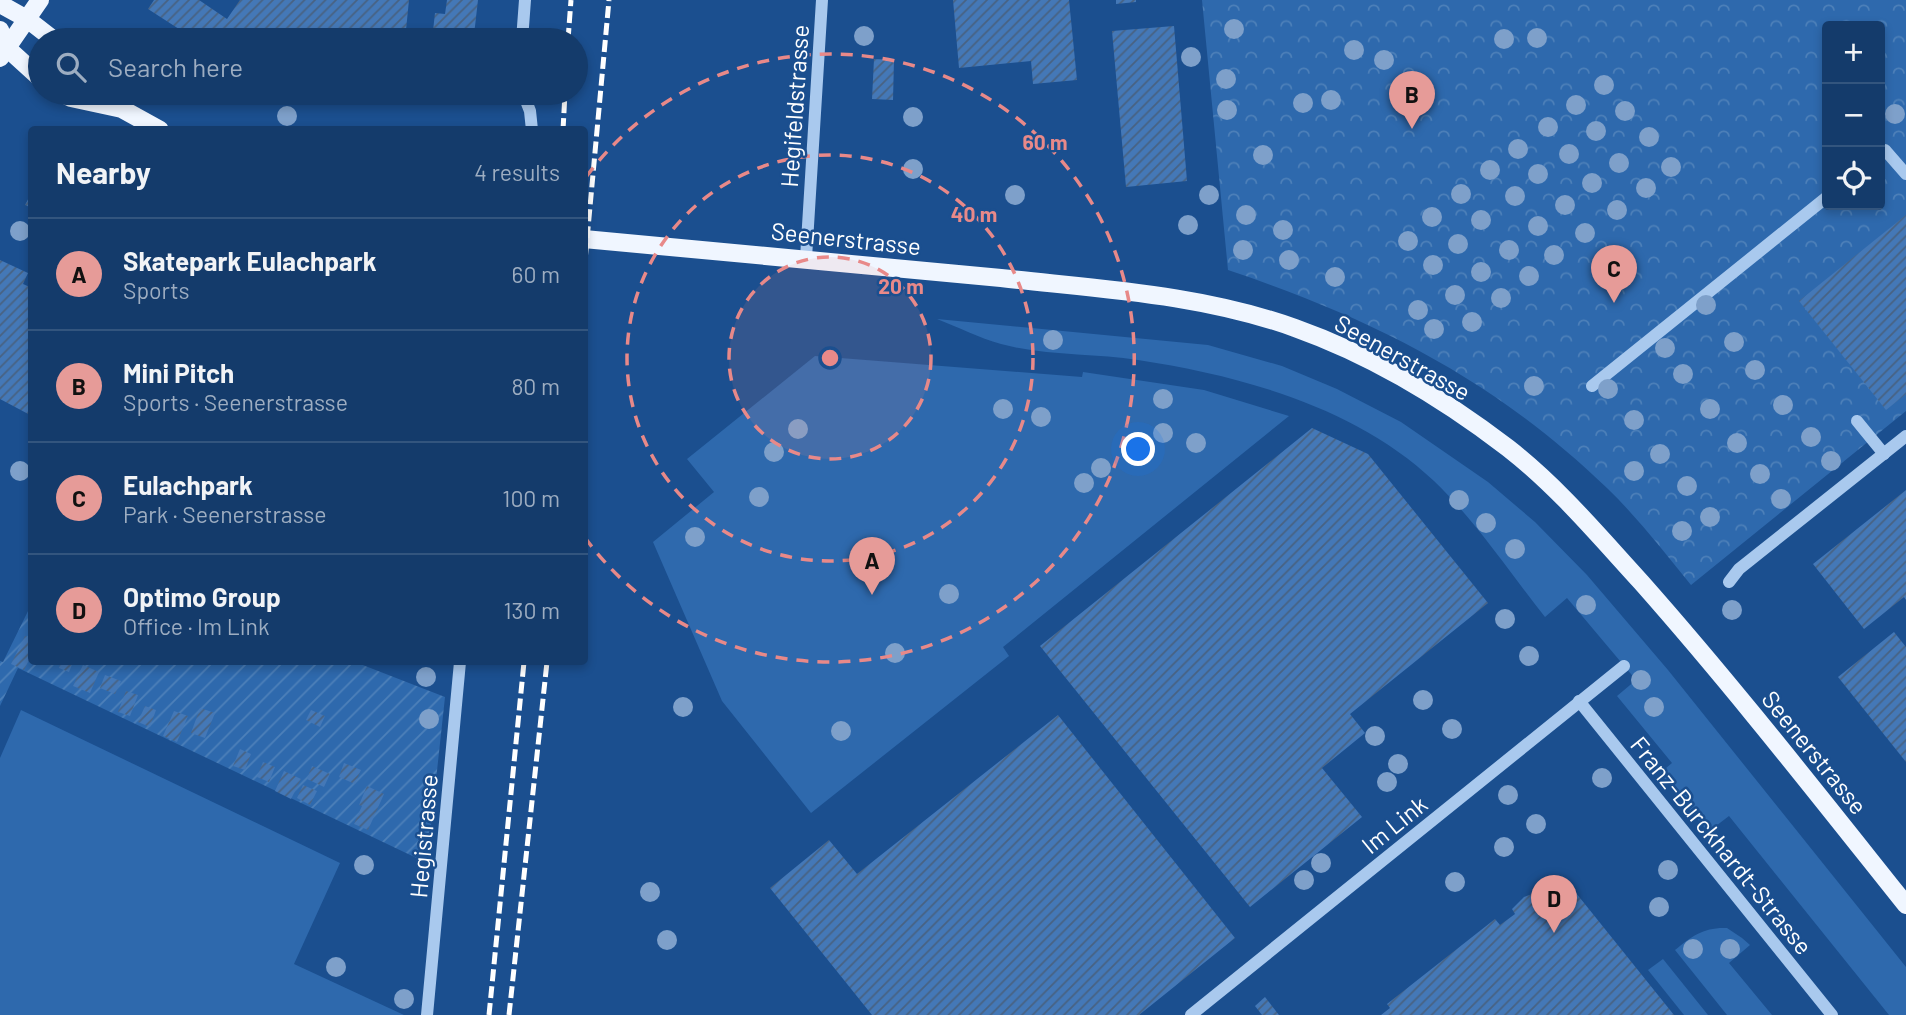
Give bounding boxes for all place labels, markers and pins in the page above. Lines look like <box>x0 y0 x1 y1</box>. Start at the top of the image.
pin: B <box>1389 71 1435 129</box>
pin: C <box>1591 245 1637 303</box>
centre of rings <box>818 346 842 370</box>
pin: A <box>849 537 895 595</box>
pin: D <box>1531 875 1577 933</box>

